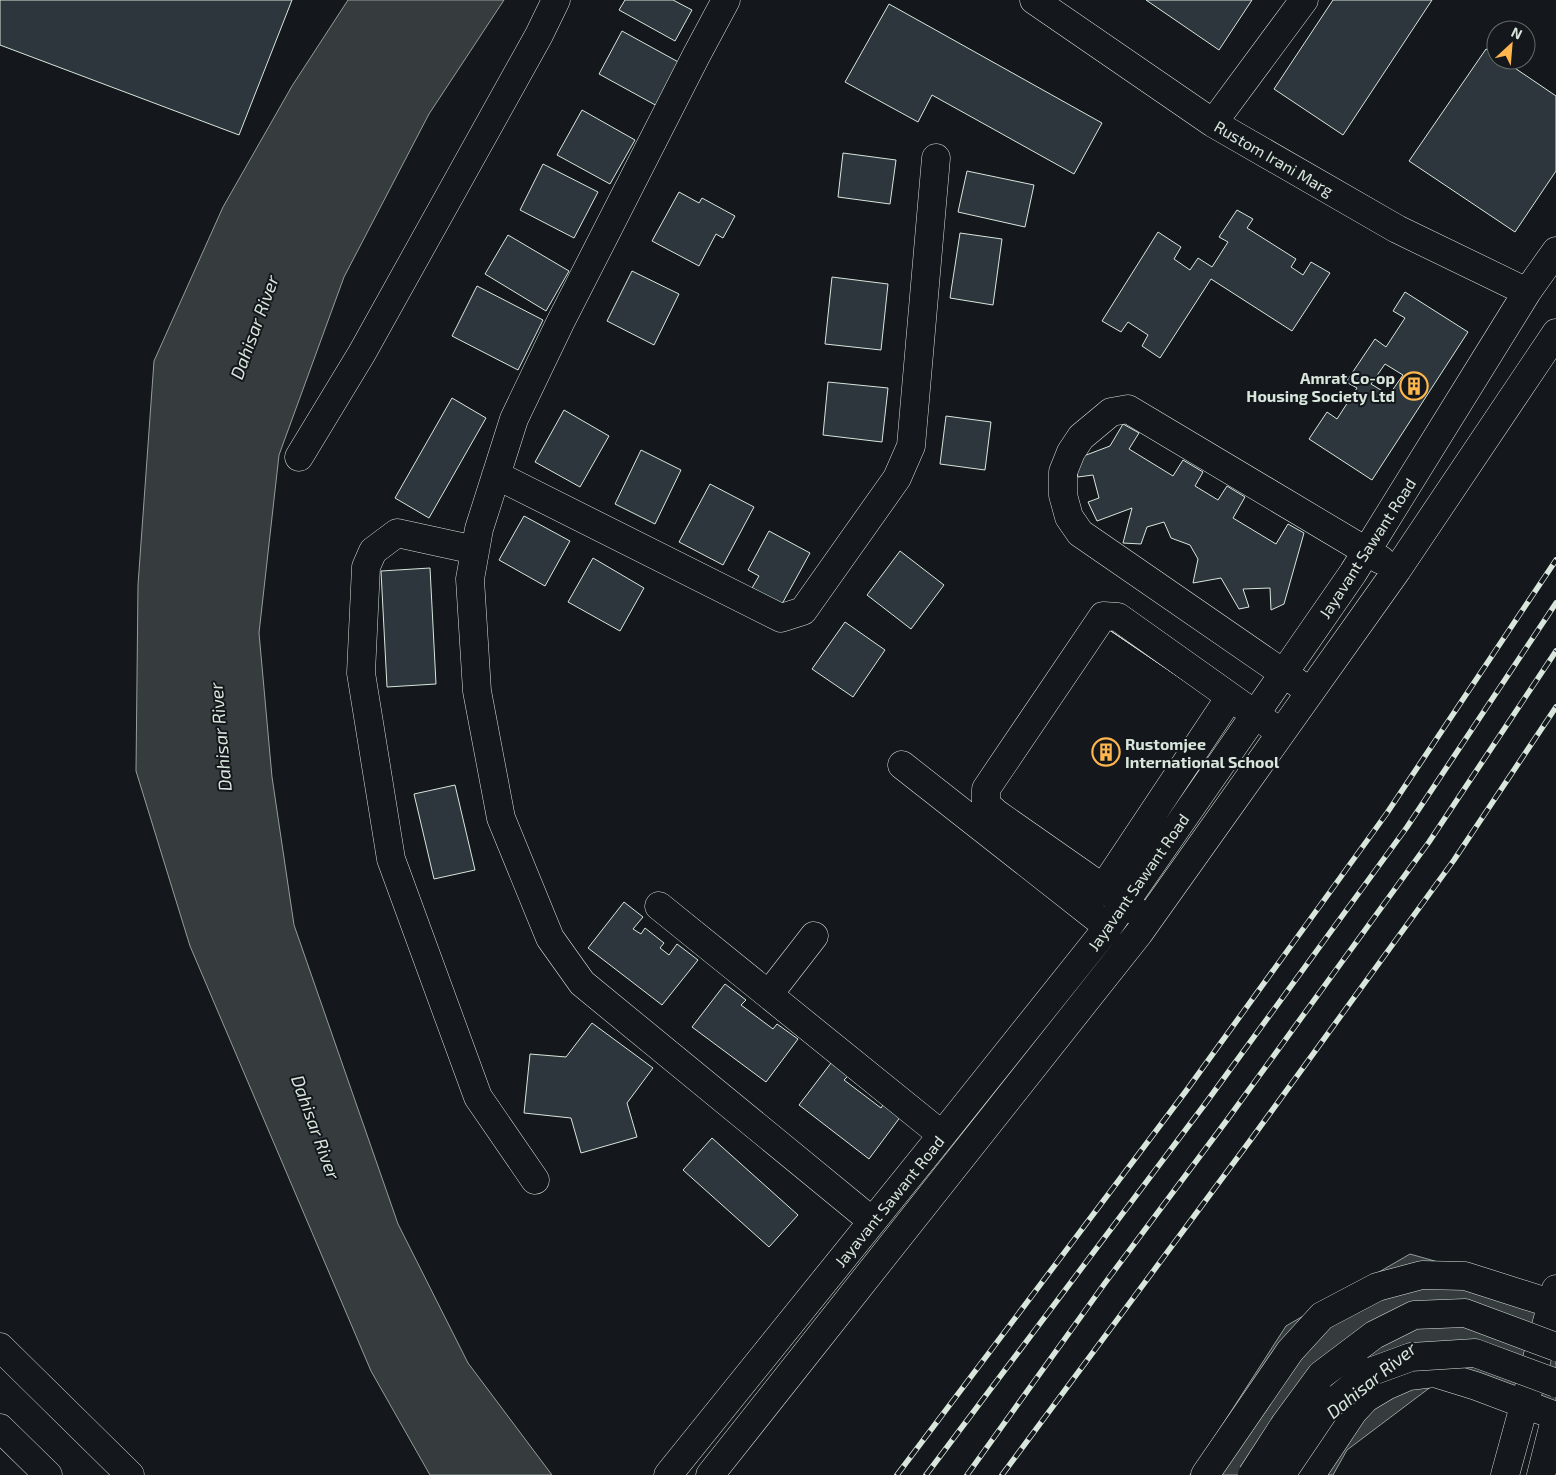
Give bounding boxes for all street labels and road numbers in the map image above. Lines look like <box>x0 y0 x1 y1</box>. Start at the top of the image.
street label: Rustom Irani Marg <box>1211 116 1337 200</box>
street label: Jayavant Sawant Road <box>1315 474 1419 622</box>
street label: Jayavant Sawant Road <box>1083 810 1193 954</box>
street label: Jayavant Sawant Road <box>830 1132 948 1270</box>

